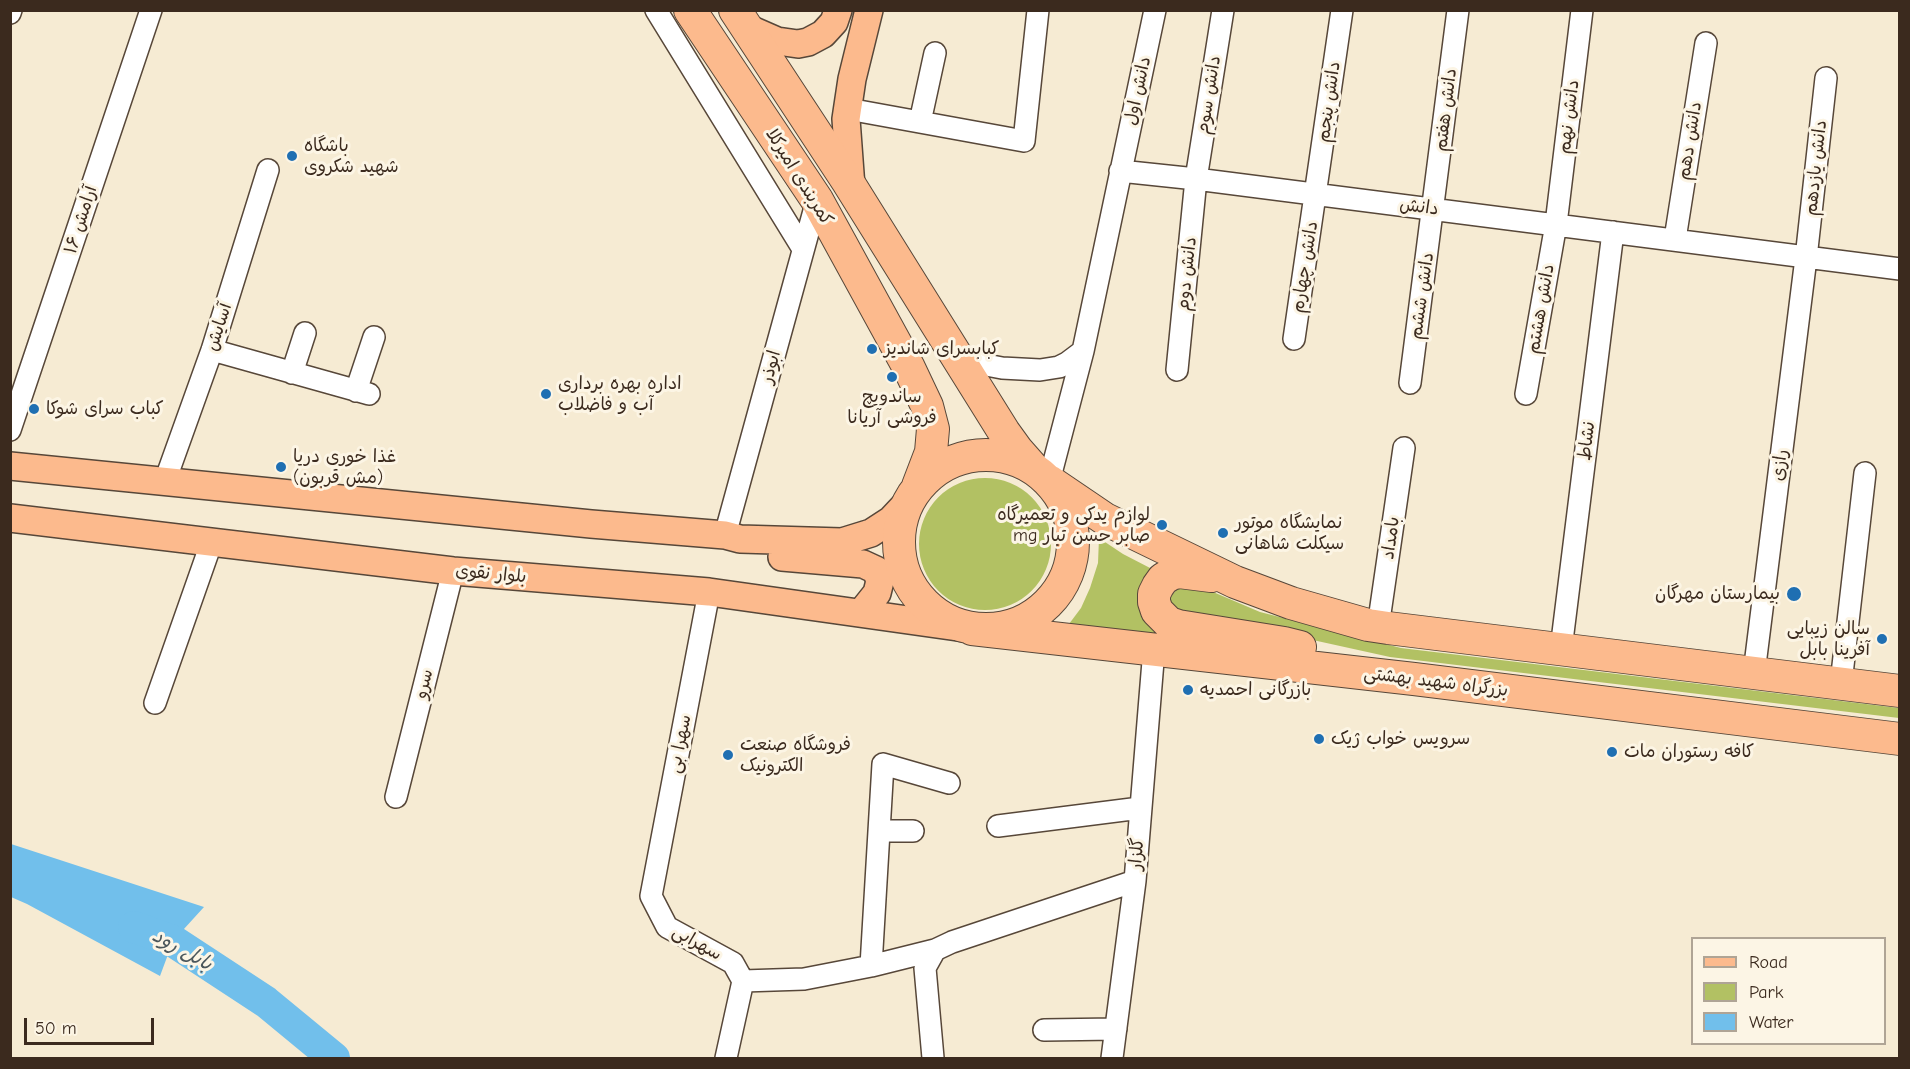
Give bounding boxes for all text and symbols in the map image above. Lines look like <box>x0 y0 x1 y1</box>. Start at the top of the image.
street label: دانش سوم <box>1192 54 1226 136</box>
street label: دانش اول <box>1120 55 1156 127</box>
street label: دانش پنجم <box>1313 60 1345 144</box>
street label: دانش هفتم <box>1430 67 1462 153</box>
street label: دانش نهم <box>1554 79 1584 155</box>
street label: دانش دهم <box>1673 100 1707 182</box>
street label: دانش یازدهم <box>1800 119 1832 217</box>
street label: کمربندی امیرکلا <box>761 124 837 230</box>
place label: باشگاه شهید شکروی <box>304 135 399 178</box>
marker: باشگاه شهید شکروی <box>285 149 299 163</box>
street label: آرامش ۱۶ <box>60 183 102 257</box>
street label: دانش <box>1398 194 1440 220</box>
street label: دانش چهارم <box>1287 220 1323 314</box>
street label: دانش دوم <box>1172 236 1202 312</box>
street label: دانش ششم <box>1405 251 1439 341</box>
street label: دانش هشتم <box>1522 262 1560 356</box>
street label: آسایش <box>201 300 237 354</box>
place label: کبابسرای شاندیز <box>884 338 999 360</box>
marker: کبابسرای شاندیز <box>865 342 879 356</box>
street label: ابوذر <box>756 348 786 386</box>
marker: ساندویچ فروشی آریانا <box>885 370 899 384</box>
place label: اداره بهره برداری آب و فاضلاب <box>558 373 682 416</box>
place label: ساندویچ فروشی آریانا <box>847 386 937 428</box>
marker: اداره بهره برداری آب و فاضلاب <box>539 387 553 401</box>
place label: کباب سرای شوکا <box>46 398 164 420</box>
marker: کباب سرای شوکا <box>27 402 41 416</box>
street label: نشاط <box>1574 420 1600 462</box>
place label: غذا خوری دریا (مش قربون) <box>293 446 396 488</box>
street label: رازی <box>1767 448 1793 482</box>
marker: غذا خوری دریا (مش قربون) <box>274 460 288 474</box>
place label: لوازم یدکی و تعمیرگاه mg صابر حسن تبار <box>997 504 1150 546</box>
place label: نمایشگاه موتور سیکلت شاهانی <box>1235 512 1344 554</box>
street label: بامداد <box>1377 515 1405 561</box>
marker: لوازم یدکی و تعمیرگاه mg صابر حسن تبار <box>1155 518 1169 532</box>
marker: نمایشگاه موتور سیکلت شاهانی <box>1216 526 1230 540</box>
street label: بلوار نقوی <box>455 560 527 588</box>
place label: بیمارستان مهرگان <box>1655 583 1780 605</box>
marker: بیمارستان مهرگان <box>1785 585 1803 603</box>
place label: سالن زیبایی آفرینا بابل <box>1787 618 1870 660</box>
marker: سالن زیبایی آفرینا بابل <box>1875 632 1889 646</box>
street label: بزرگراه شهید بهشتی <box>1363 662 1509 702</box>
street label: سرو <box>410 667 438 701</box>
place label: بازرگانی احمدیه <box>1200 679 1311 701</box>
marker: بازرگانی احمدیه <box>1181 683 1195 697</box>
street label: سهرا بی <box>664 713 696 775</box>
place label: سرویس خواب ژیک <box>1331 728 1470 750</box>
marker: سرویس خواب ژیک <box>1312 732 1326 746</box>
place label: فروشگاه صنعت الکترونیک <box>740 734 851 777</box>
place label: کافه رستوران مات <box>1624 741 1754 763</box>
marker: کافه رستوران مات <box>1605 745 1619 759</box>
marker: فروشگاه صنعت الکترونیک <box>721 748 735 762</box>
street label: گلزار <box>1125 837 1149 871</box>
street label: سهرابی <box>668 921 726 965</box>
water label: بابل رود <box>148 924 216 976</box>
legend <box>1691 937 1886 1045</box>
text: Road <box>1749 952 1788 973</box>
text: Park <box>1749 982 1783 1003</box>
scale bar <box>27 1006 158 1044</box>
text: Water <box>1749 1012 1793 1033</box>
text: 50 m <box>35 1018 77 1039</box>

